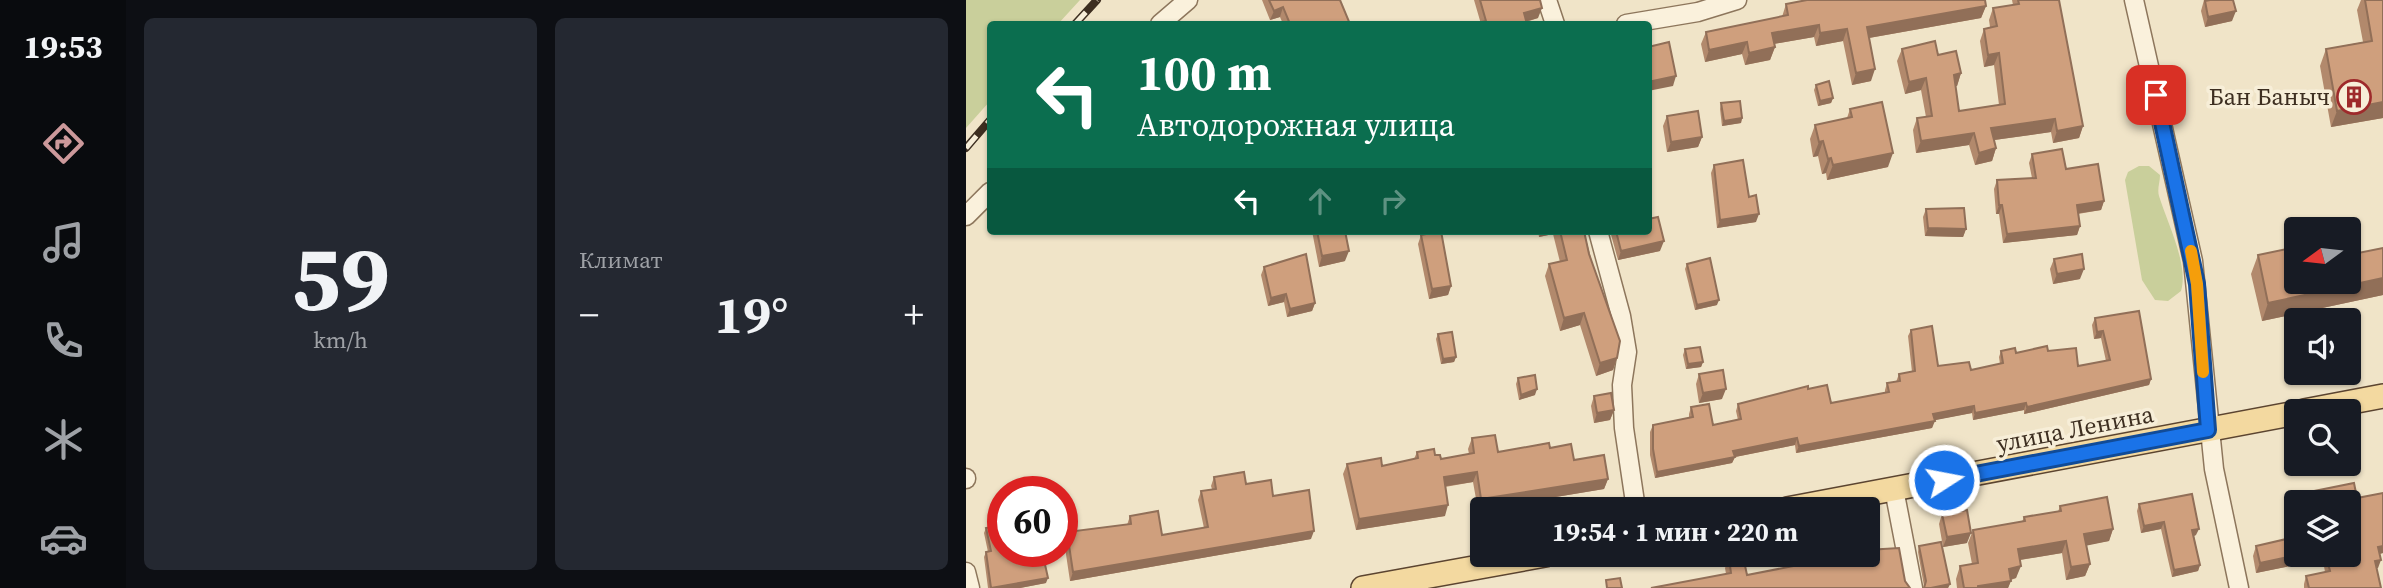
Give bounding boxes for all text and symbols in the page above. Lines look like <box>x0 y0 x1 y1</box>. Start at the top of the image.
text: 19:53 <box>24 25 102 69</box>
text: 100 m <box>1137 39 1272 106</box>
icon: left <box>1022 49 1113 140</box>
pin <box>2126 65 2186 125</box>
icon: arrive <box>2137 76 2175 114</box>
building icon: Бан Баныч <box>2335 78 2373 116</box>
place label: Бан Баныч <box>2209 80 2330 113</box>
text: Автодорожная улица <box>1137 103 1455 147</box>
icon: directions <box>39 119 88 168</box>
icon: left <box>1228 182 1266 220</box>
icon: ahead <box>1301 182 1339 220</box>
icon: right <box>1374 182 1412 220</box>
text: 59 <box>291 216 390 340</box>
north arrow <box>2284 217 2361 294</box>
map controls <box>2284 217 2361 567</box>
icon: music <box>39 218 88 267</box>
text: Климат <box>579 244 663 276</box>
text: 19° <box>715 279 788 350</box>
text: − <box>579 289 599 341</box>
text: + <box>904 289 924 341</box>
button: sound <box>2284 308 2361 385</box>
icon: phone <box>39 316 88 365</box>
text: km/h <box>313 324 368 356</box>
street label: улица Ленина <box>1993 397 2157 460</box>
button: search <box>2284 399 2361 476</box>
icon: climate <box>39 415 88 464</box>
position arrow <box>1907 443 1981 517</box>
speed limit sign: 60 <box>987 476 1078 567</box>
button: layers <box>2284 490 2361 567</box>
icon: car <box>39 514 88 563</box>
text: 19:54 · 1 мин · 220 m <box>1552 514 1798 550</box>

